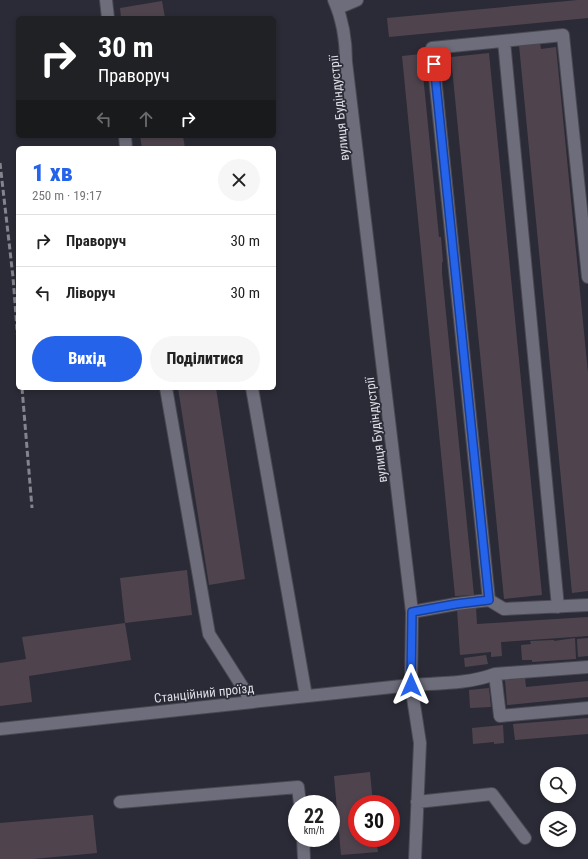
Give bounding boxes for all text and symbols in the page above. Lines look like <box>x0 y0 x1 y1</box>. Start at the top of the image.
text: 30 m <box>98 31 154 64</box>
icon: right <box>32 32 84 84</box>
pin <box>417 47 451 81</box>
icon: arrive <box>423 53 445 75</box>
street label: вулиця Будіндустрії <box>326 54 352 162</box>
text: Праворуч <box>98 65 170 86</box>
icon: left <box>93 108 115 130</box>
icon: ahead <box>135 108 157 130</box>
icon: right <box>177 108 199 130</box>
text: 1 хв <box>32 159 73 187</box>
button: close <box>218 159 260 201</box>
text: 250 m · 19:17 <box>32 188 102 203</box>
icon: right <box>32 230 54 252</box>
text: Праворуч <box>66 232 126 250</box>
text: 30 m <box>230 232 260 250</box>
icon: left <box>32 282 54 304</box>
text: Ліворуч <box>66 284 115 302</box>
text: 30 m <box>230 284 260 302</box>
button: Вихід <box>32 336 142 382</box>
button: Поділитися <box>150 336 260 382</box>
street label: вулиця Будіндустрії <box>362 376 390 484</box>
position arrow <box>390 664 432 706</box>
street label: Станційний проїзд <box>153 680 255 706</box>
map controls <box>540 767 576 847</box>
button: search <box>540 767 576 803</box>
speed limit sign: 30 <box>348 795 400 847</box>
text: 22 <box>304 804 324 828</box>
button: layers <box>540 811 576 847</box>
text: km/h <box>304 825 324 836</box>

